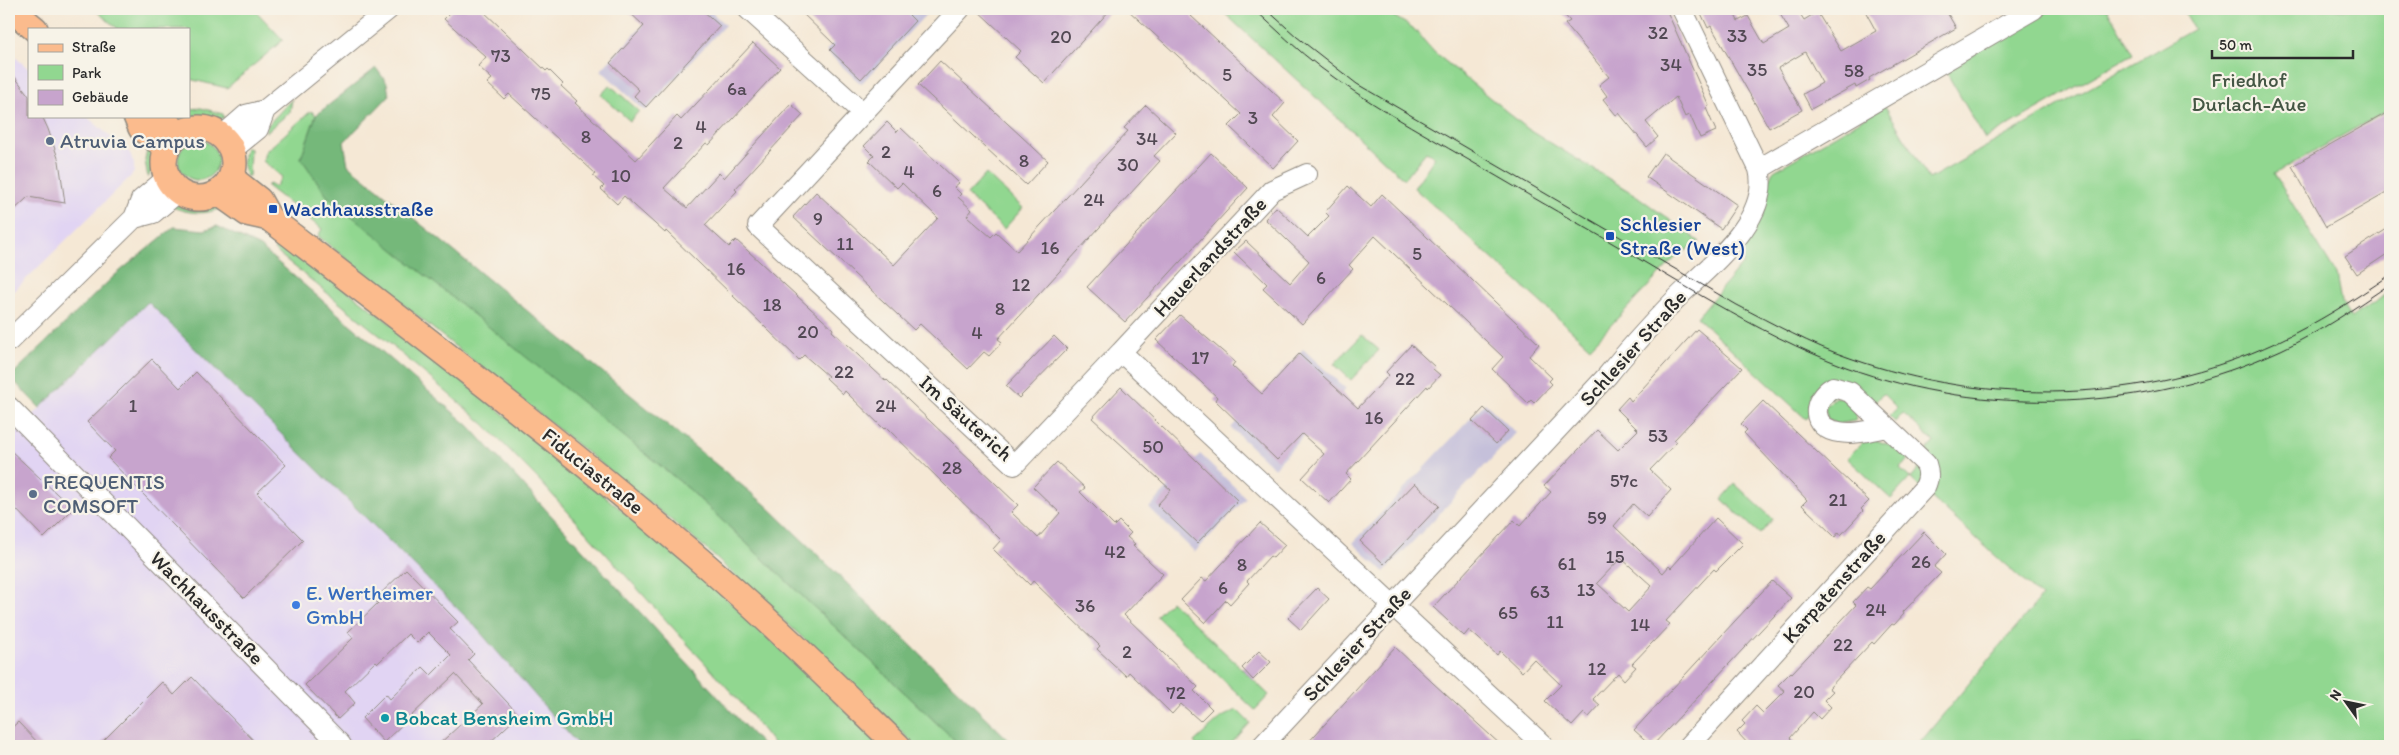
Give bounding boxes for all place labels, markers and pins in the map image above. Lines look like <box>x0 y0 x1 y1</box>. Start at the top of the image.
place label: Atruvia Campus <box>60 128 205 153</box>
marker: Atruvia Campus <box>44 135 56 147</box>
place label: Wachhausstraße <box>283 196 434 221</box>
marker: Wachhausstraße <box>267 203 279 215</box>
place label: Schlesier Straße (West) <box>1620 211 1745 260</box>
marker: Schlesier Straße (West) <box>1604 230 1616 242</box>
place label: FREQUENTIS COMSOFT <box>43 469 165 518</box>
marker: FREQUENTIS COMSOFT <box>27 488 39 500</box>
place label: E. Wertheimer GmbH <box>306 580 433 629</box>
marker: E. Wertheimer GmbH <box>290 599 302 611</box>
place label: Bobcat Bensheim GmbH <box>395 705 614 730</box>
marker: Bobcat Bensheim GmbH <box>379 712 391 724</box>

